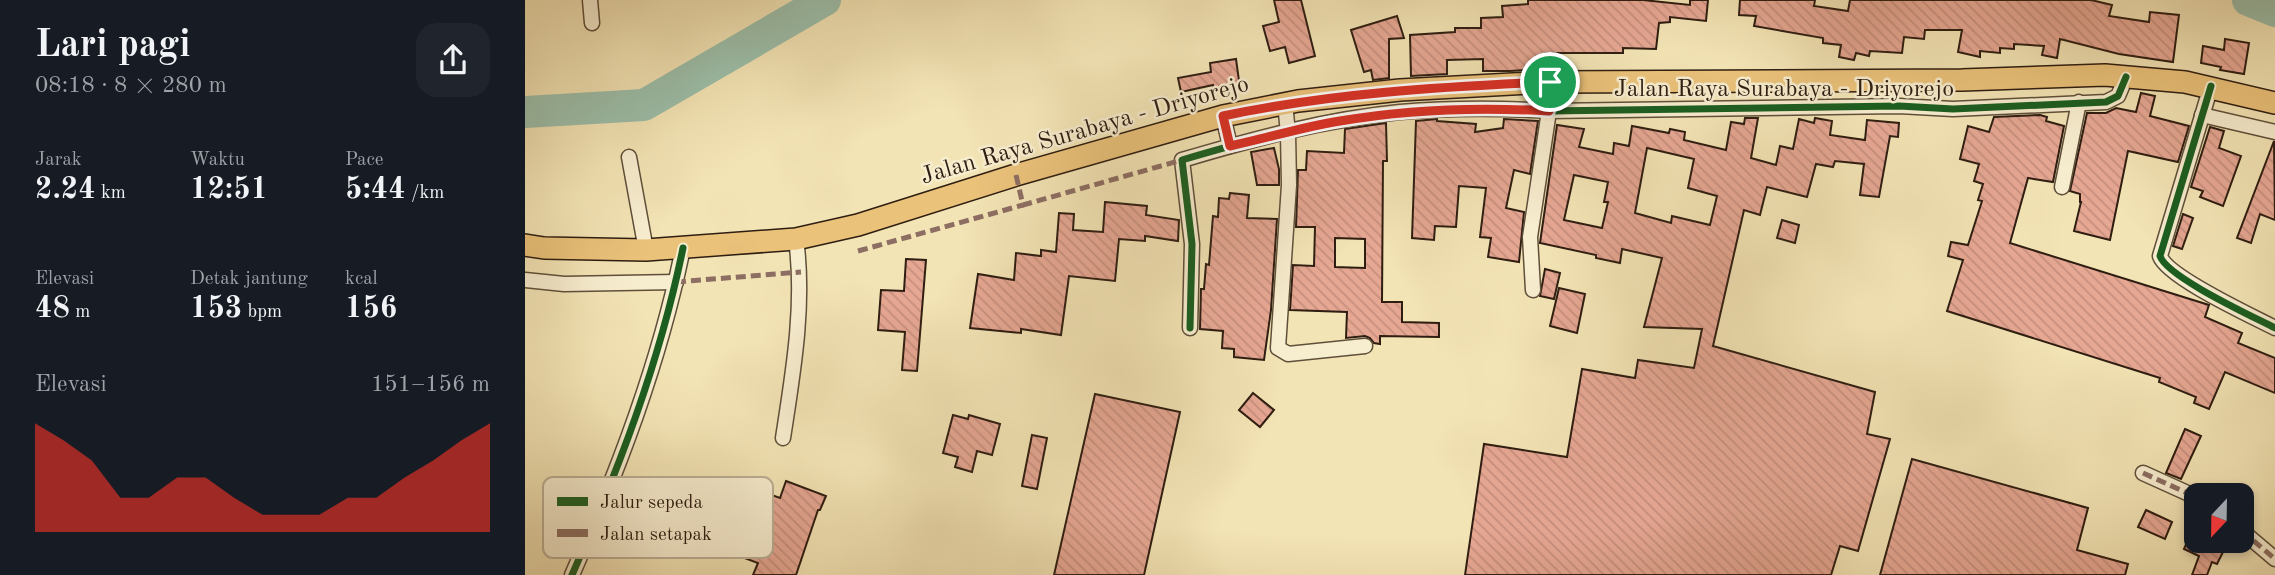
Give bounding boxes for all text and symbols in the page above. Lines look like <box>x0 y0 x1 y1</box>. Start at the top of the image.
button: share <box>416 23 490 97</box>
text: Lari pagi <box>35 27 190 65</box>
pin <box>1520 52 1580 112</box>
icon: arrive <box>1531 63 1569 101</box>
street label: Jalan Raya Surabaya - Driyorejo <box>918 73 1252 189</box>
text: 08:18 · 8 × 280 m <box>35 74 227 97</box>
street label: Jalan Raya Surabaya - Driyorejo <box>1614 78 1954 102</box>
text: Jarak <box>35 151 82 170</box>
text: Waktu <box>190 151 245 170</box>
text: Pace <box>345 151 384 170</box>
text: 2.24 <box>35 175 96 205</box>
text: 12:51 <box>190 175 268 205</box>
text: 5:44 <box>345 175 406 205</box>
text: km <box>96 184 126 203</box>
text: /km <box>406 184 444 203</box>
text: Elevasi <box>35 270 94 289</box>
text: Detak jantung <box>190 270 308 289</box>
text: kcal <box>345 270 378 289</box>
text: 48 <box>35 294 70 324</box>
text: 153 <box>190 294 242 324</box>
text: 156 <box>345 294 397 324</box>
text: m <box>70 303 90 322</box>
text: bpm <box>242 303 282 322</box>
text: Elevasi <box>35 373 107 396</box>
text: 151–156 m <box>371 373 490 396</box>
legend <box>543 477 773 558</box>
north arrow <box>2184 483 2254 553</box>
map controls <box>2184 483 2254 553</box>
text: Jalur sepeda <box>600 494 704 513</box>
text: Jalan setapak <box>600 526 712 545</box>

